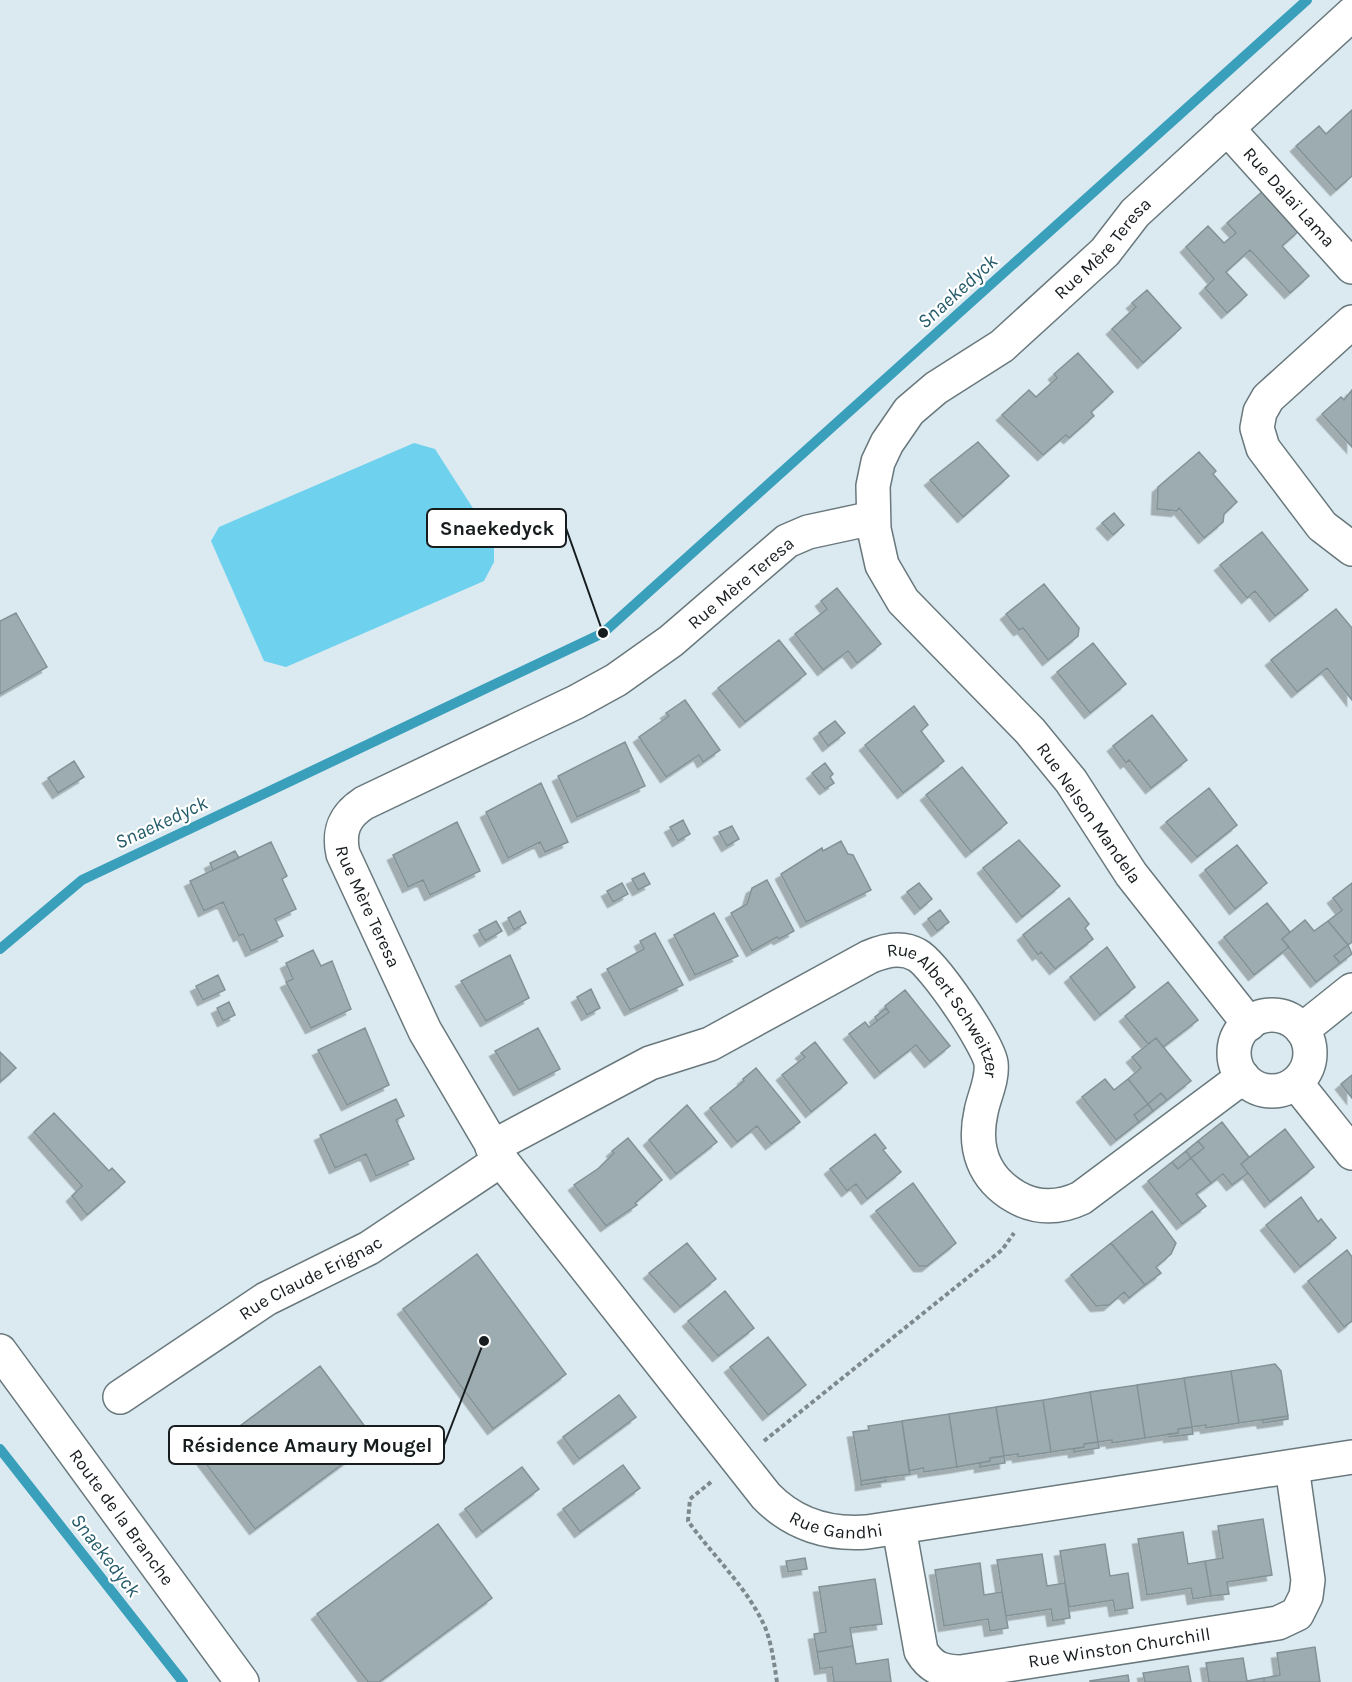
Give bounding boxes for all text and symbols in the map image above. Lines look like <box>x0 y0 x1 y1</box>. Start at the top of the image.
street label: Rue Dalaï Lama <box>1239 143 1340 252</box>
street label: Rue Mère Teresa <box>1050 193 1156 304</box>
water label: Snaekedyck <box>913 249 1003 333</box>
callout: Snaekedyck <box>427 509 566 547</box>
text: Snaekedyck <box>440 517 555 540</box>
street label: Rue Mère Teresa <box>683 532 799 634</box>
street label: Rue Nelson Mandela <box>1032 738 1146 888</box>
water label: Snaekedyck <box>111 791 212 854</box>
street label: Rue Mère Teresa <box>331 844 405 971</box>
street label: Rue Albert Schweitzer <box>886 939 1002 1080</box>
street label: Rue Claude Erignac <box>235 1231 386 1325</box>
callout: Résidence Amaury Mougel <box>169 1426 444 1464</box>
text: Résidence Amaury Mougel <box>182 1434 432 1457</box>
street label: Route de la Branche <box>64 1445 179 1590</box>
street label: Rue Gandhi <box>786 1506 884 1544</box>
water label: Snaekedyck <box>66 1509 146 1602</box>
street label: Rue Winston Churchill <box>1027 1623 1212 1672</box>

